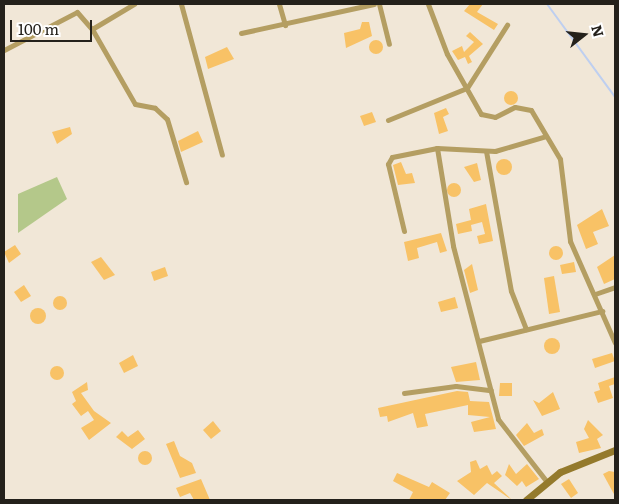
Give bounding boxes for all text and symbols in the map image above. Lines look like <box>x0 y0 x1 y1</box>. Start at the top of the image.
scale bar <box>12 10 95 42</box>
north arrow <box>559 10 609 60</box>
text: 100 m <box>18 17 59 40</box>
text: N <box>587 22 610 39</box>

